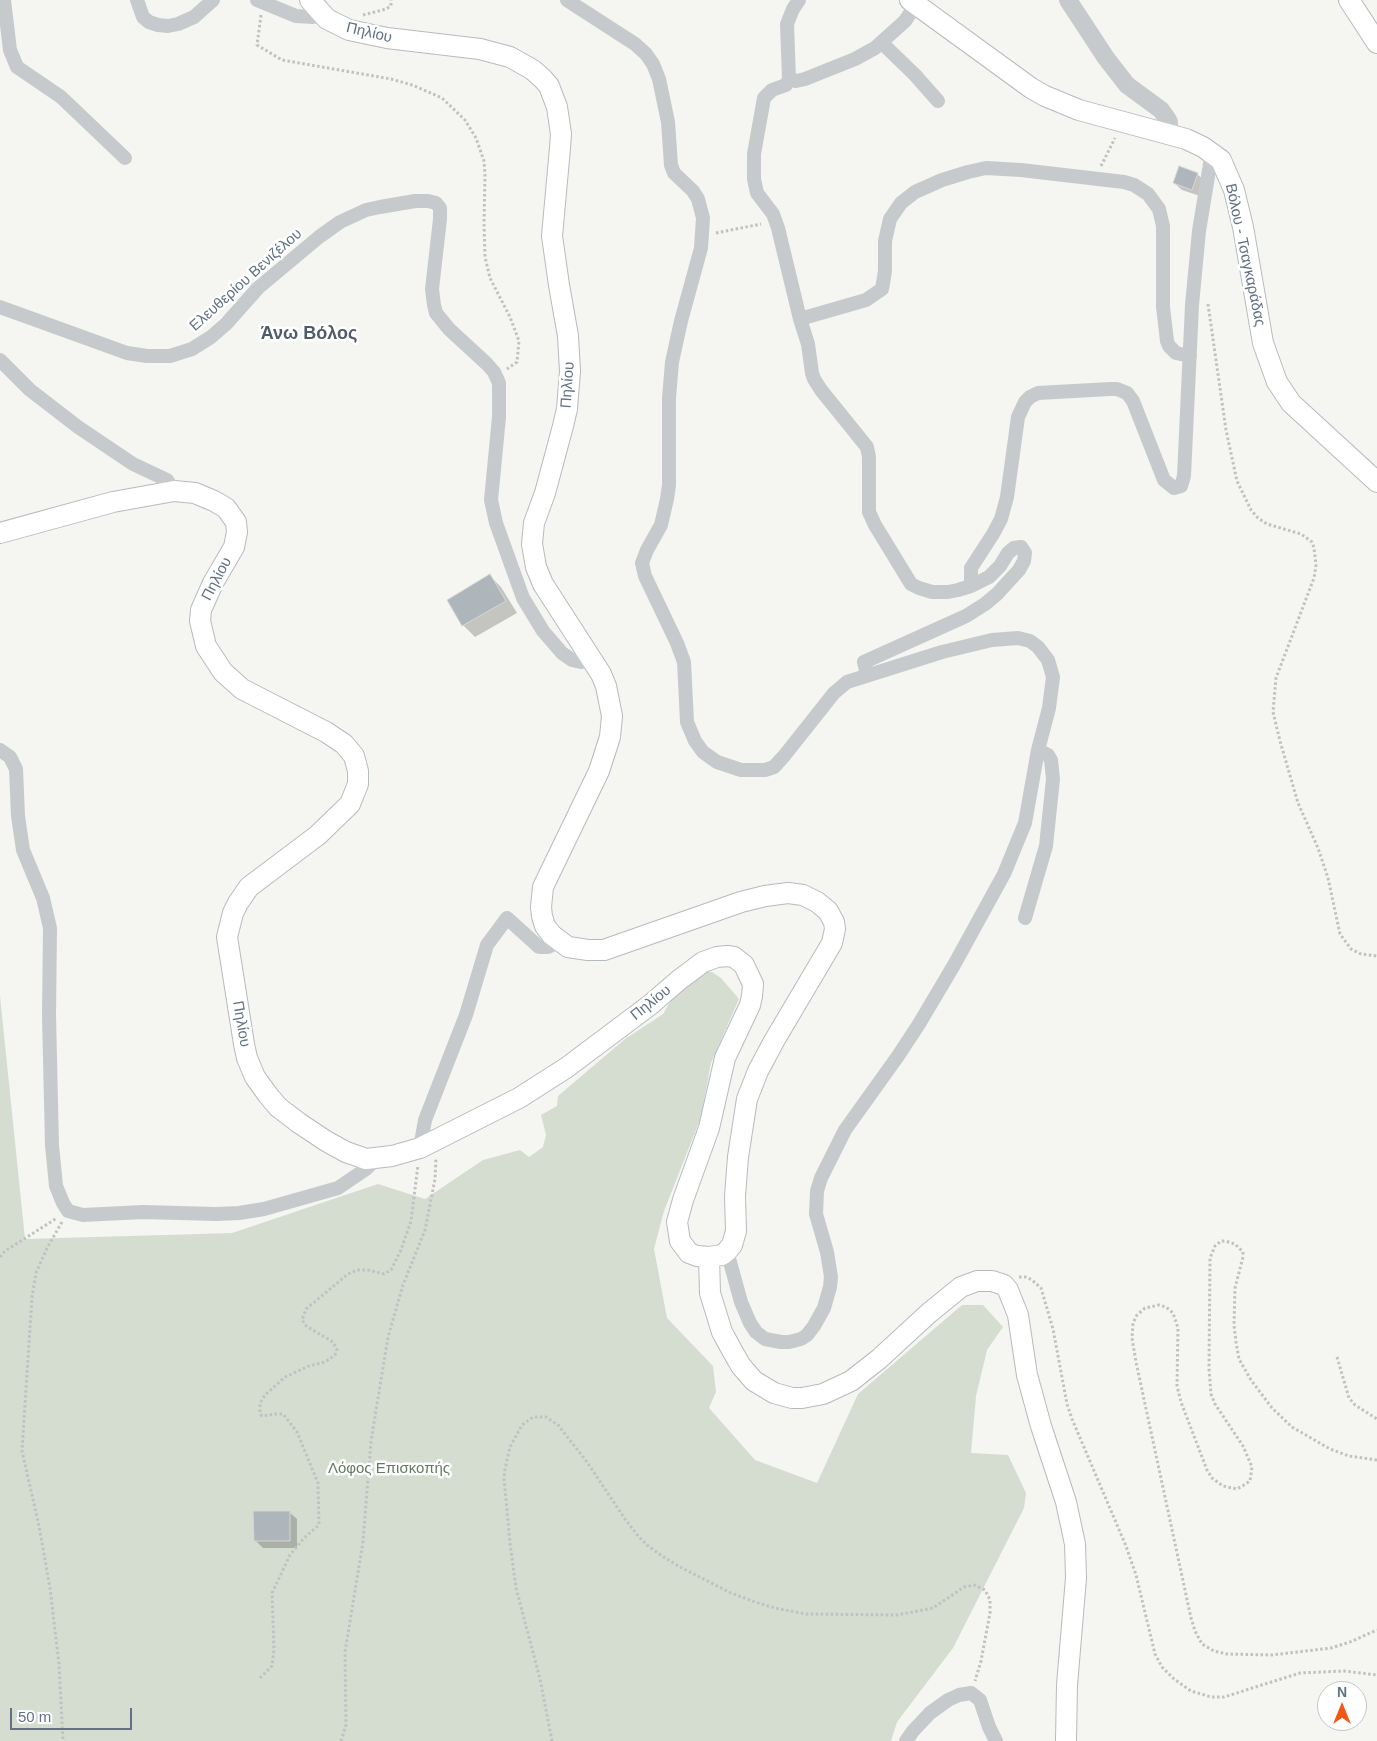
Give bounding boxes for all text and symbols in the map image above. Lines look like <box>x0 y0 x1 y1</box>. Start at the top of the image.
street label: Πηλίου <box>344 19 394 47</box>
street label: Βόλου - Τσαγκαράδας <box>1221 182 1269 328</box>
street label: Ελευθερίου Βενιζέλου <box>186 225 306 335</box>
district label: Άνω Βόλος <box>261 323 357 345</box>
street label: Πηλίου <box>557 361 579 409</box>
street label: Πηλίου <box>198 554 236 604</box>
street label: Πηλίου <box>627 981 675 1025</box>
street label: Πηλίου <box>228 1000 254 1048</box>
park label: Λόφος Επισκοπής <box>328 1460 450 1478</box>
north arrow <box>1317 1681 1367 1731</box>
text: N <box>1337 1684 1347 1700</box>
scale bar <box>12 1698 135 1730</box>
text: 50 m <box>18 1708 51 1725</box>

